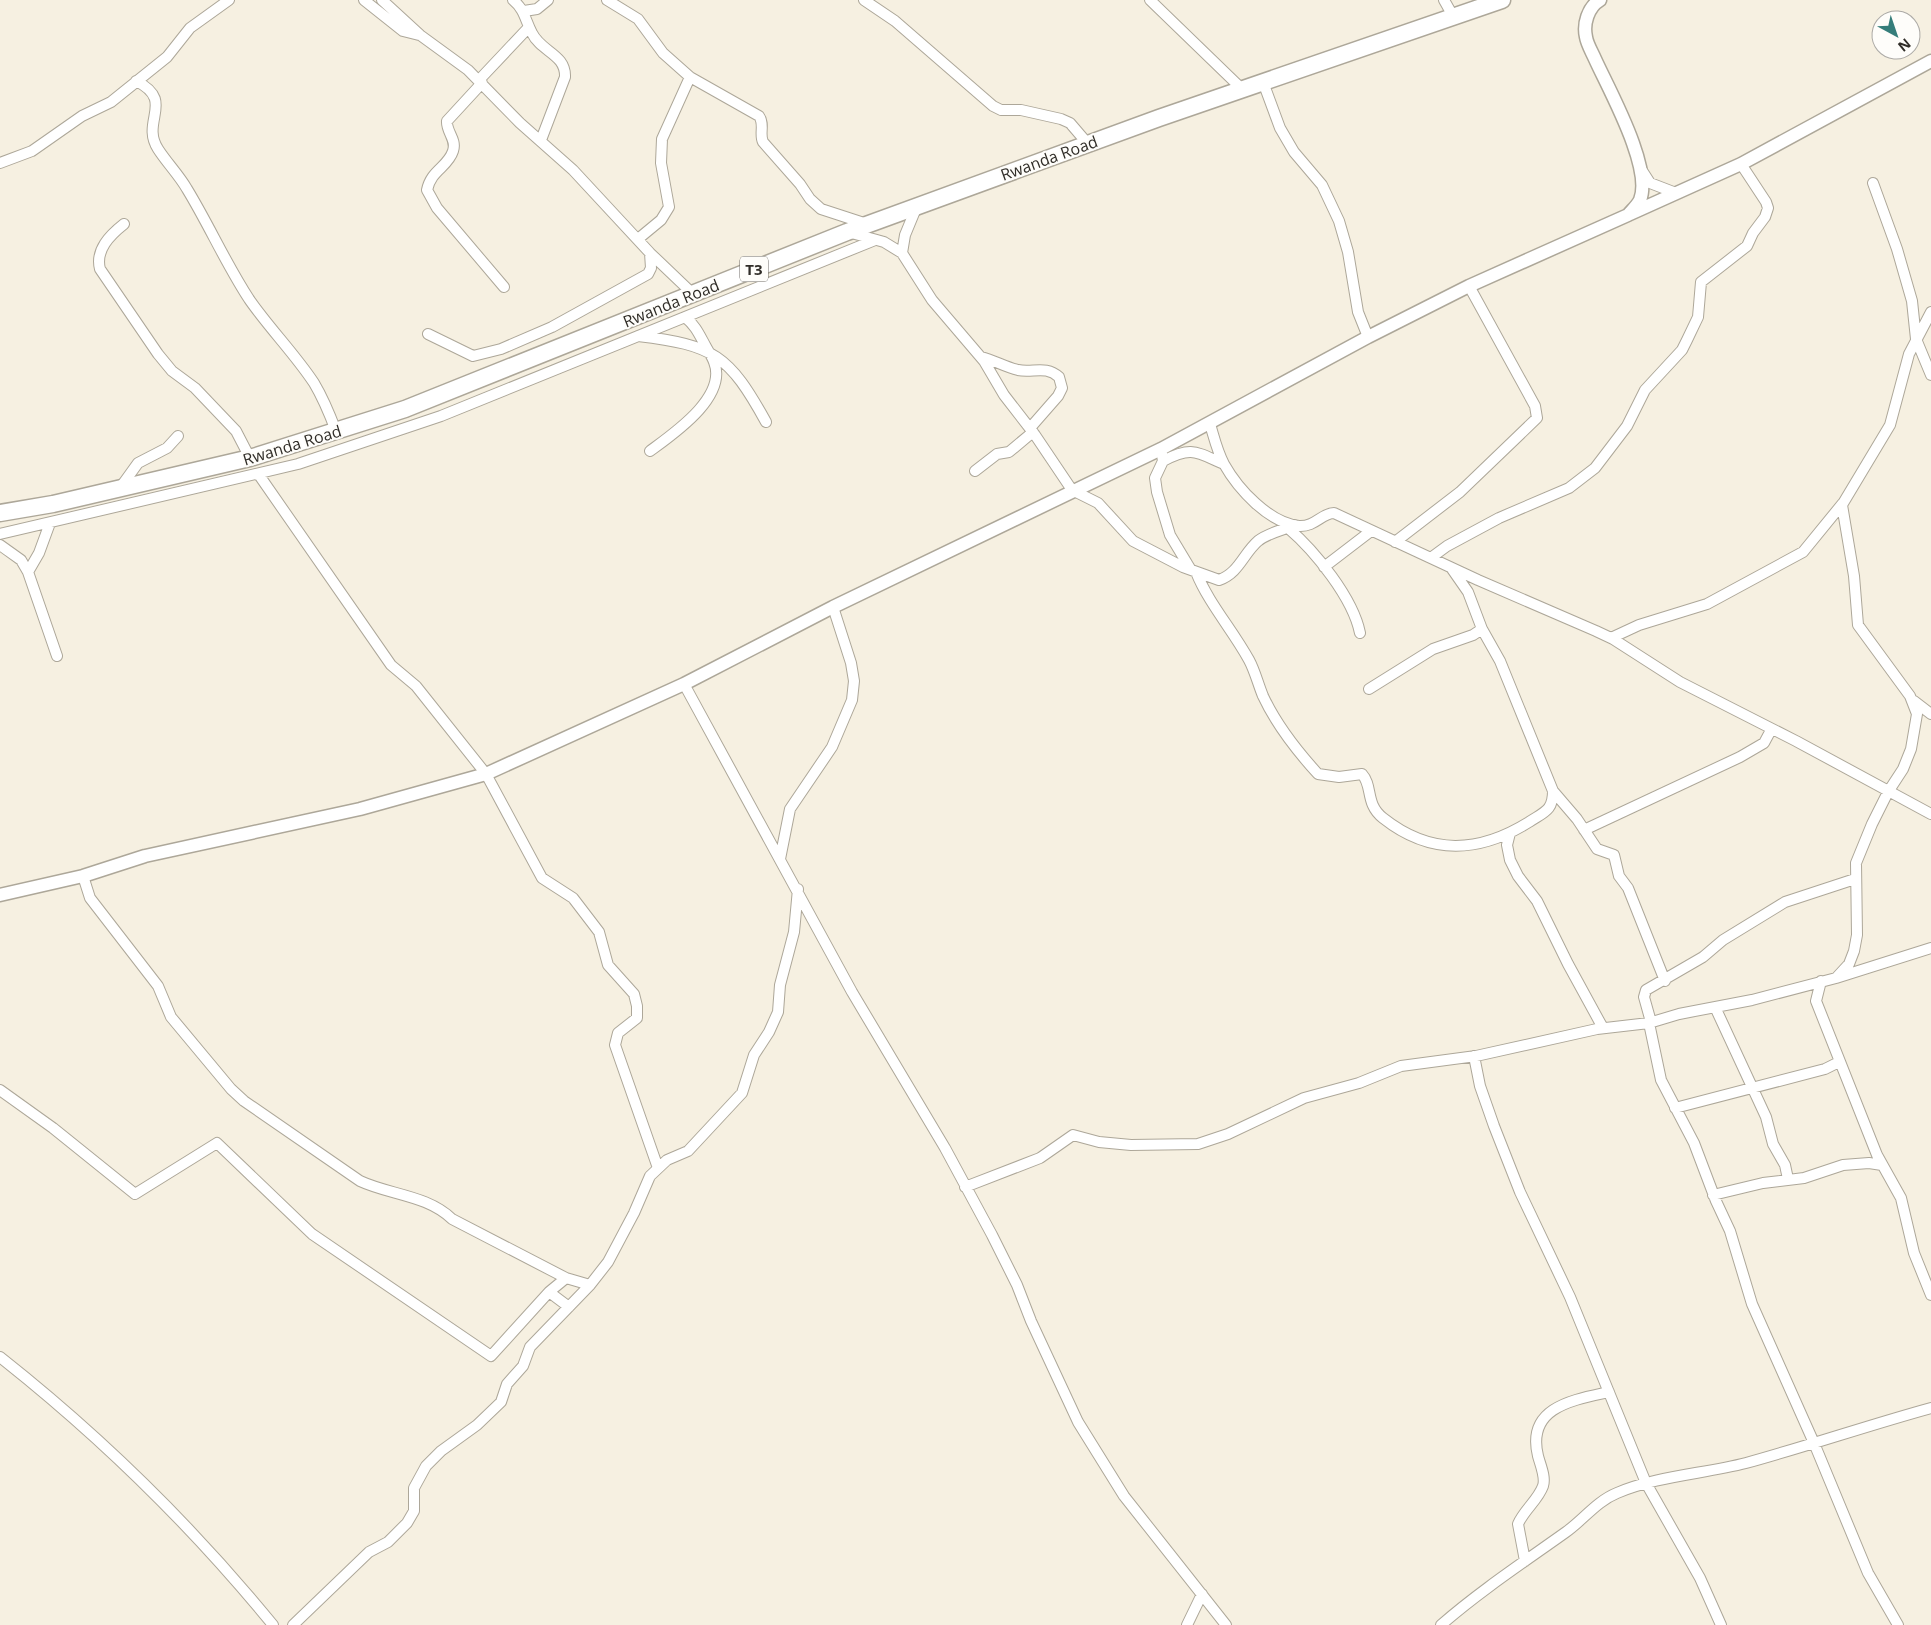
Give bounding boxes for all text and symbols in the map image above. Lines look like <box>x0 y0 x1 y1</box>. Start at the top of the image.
north arrow <box>1871 10 1921 60</box>
text: N <box>1894 34 1915 56</box>
street label: Rwanda Road <box>997 130 1101 186</box>
road number: T3 <box>740 256 768 282</box>
street label: Rwanda Road <box>620 274 722 332</box>
street label: Rwanda Road <box>240 420 344 470</box>

